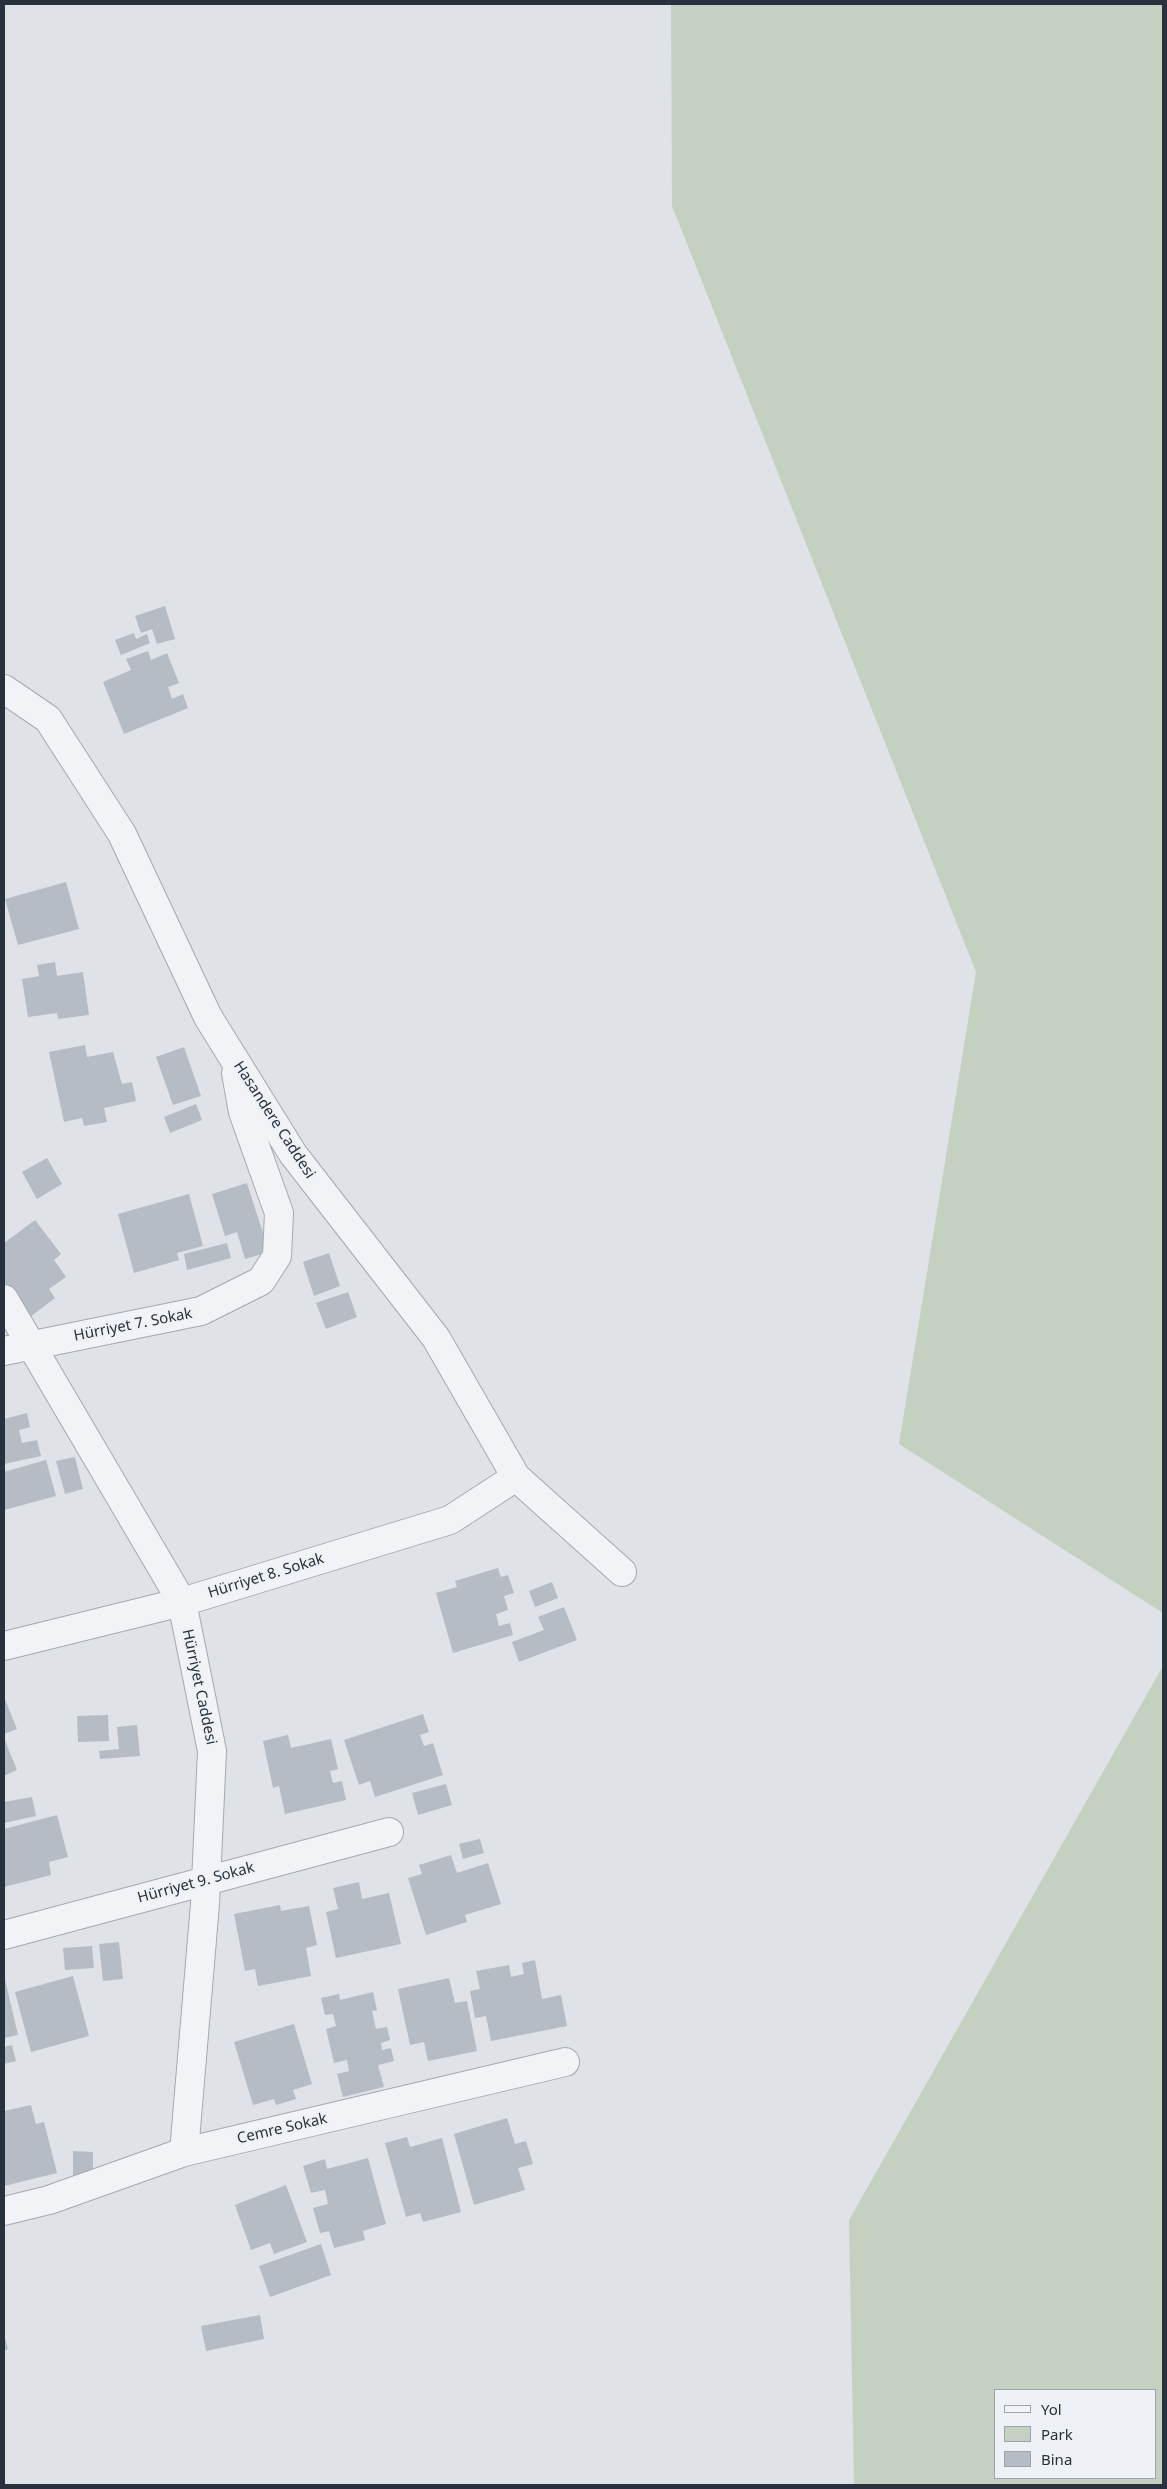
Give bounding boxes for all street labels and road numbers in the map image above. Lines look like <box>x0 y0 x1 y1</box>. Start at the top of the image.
street label: Hasandere Caddesi <box>229 1058 319 1182</box>
street label: Hürriyet 7. Sokak <box>72 1305 194 1345</box>
street label: Hürriyet 8. Sokak <box>206 1550 326 1602</box>
street label: Hürriyet Caddesi <box>178 1627 220 1747</box>
street label: Hürriyet 9. Sokak <box>136 1859 256 1907</box>
street label: Cemre Sokak <box>235 2110 329 2148</box>

